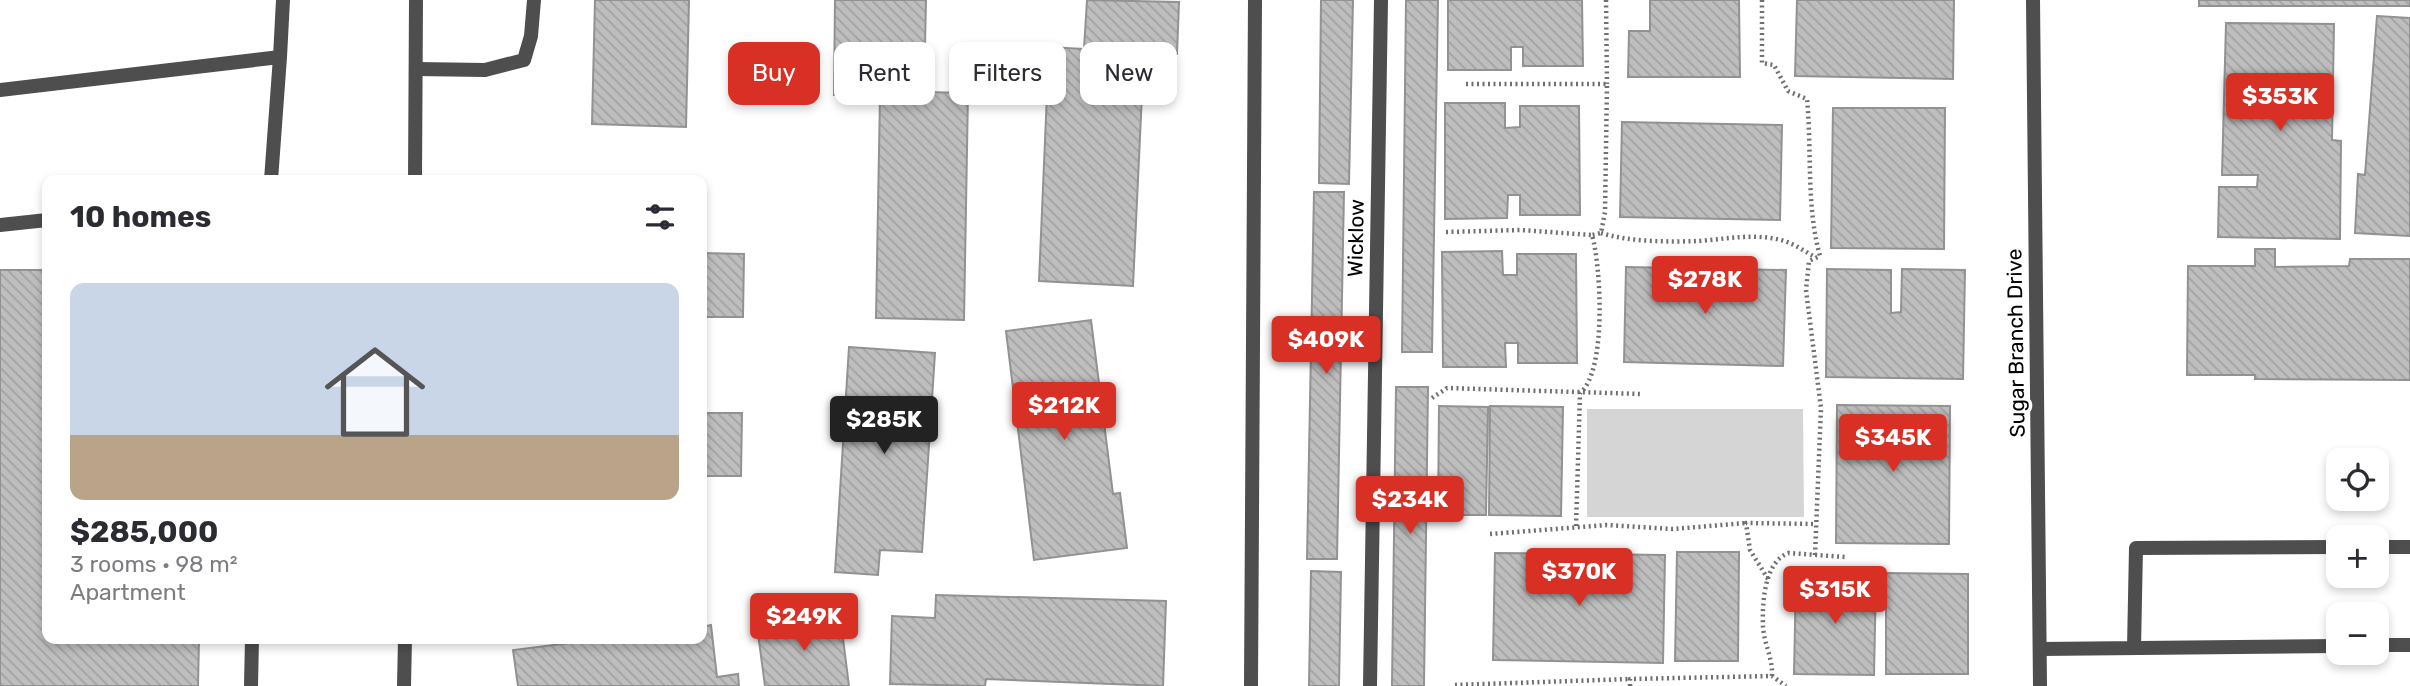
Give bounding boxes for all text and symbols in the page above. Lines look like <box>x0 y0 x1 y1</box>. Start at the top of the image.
chip: Buy <box>728 42 820 105</box>
chip: Rent <box>834 42 935 105</box>
chip: Filters <box>949 42 1066 105</box>
chip: New <box>1080 42 1177 105</box>
pin: $353K <box>2231 74 2329 133</box>
text: $353K <box>2242 82 2318 110</box>
icon: filters <box>641 198 679 236</box>
text: 10 homes <box>70 199 211 235</box>
street label: Wicklow <box>1342 199 1369 277</box>
street label: Sugar Branch Drive <box>2001 248 2030 438</box>
pin: $278K <box>1656 256 1754 316</box>
text: $278K <box>1668 265 1742 293</box>
pin: $409K <box>1277 316 1375 376</box>
text: $409K <box>1288 325 1364 353</box>
icon: home <box>312 329 438 455</box>
pin: $212K <box>1015 382 1113 442</box>
text: $212K <box>1028 391 1100 419</box>
pin: $285K <box>835 396 933 456</box>
text: $285K <box>846 405 922 433</box>
pin: $345K <box>1844 414 1942 474</box>
text: $345K <box>1855 423 1931 451</box>
map controls <box>2326 448 2389 665</box>
button: locate <box>2326 448 2389 511</box>
pin: $234K <box>1361 476 1459 536</box>
text: $234K <box>1372 485 1448 513</box>
text: $285,000 <box>70 514 218 550</box>
button: + <box>2326 525 2389 588</box>
pin: $370K <box>1530 548 1628 608</box>
text: 3 rooms · 98 m² <box>70 550 238 578</box>
text: $370K <box>1542 557 1616 585</box>
pin: $315K <box>1786 566 1884 626</box>
text: $315K <box>1799 575 1871 603</box>
text: Apartment <box>70 578 186 606</box>
pin: $249K <box>755 594 853 653</box>
text: $249K <box>766 602 842 630</box>
button: − <box>2326 602 2389 665</box>

